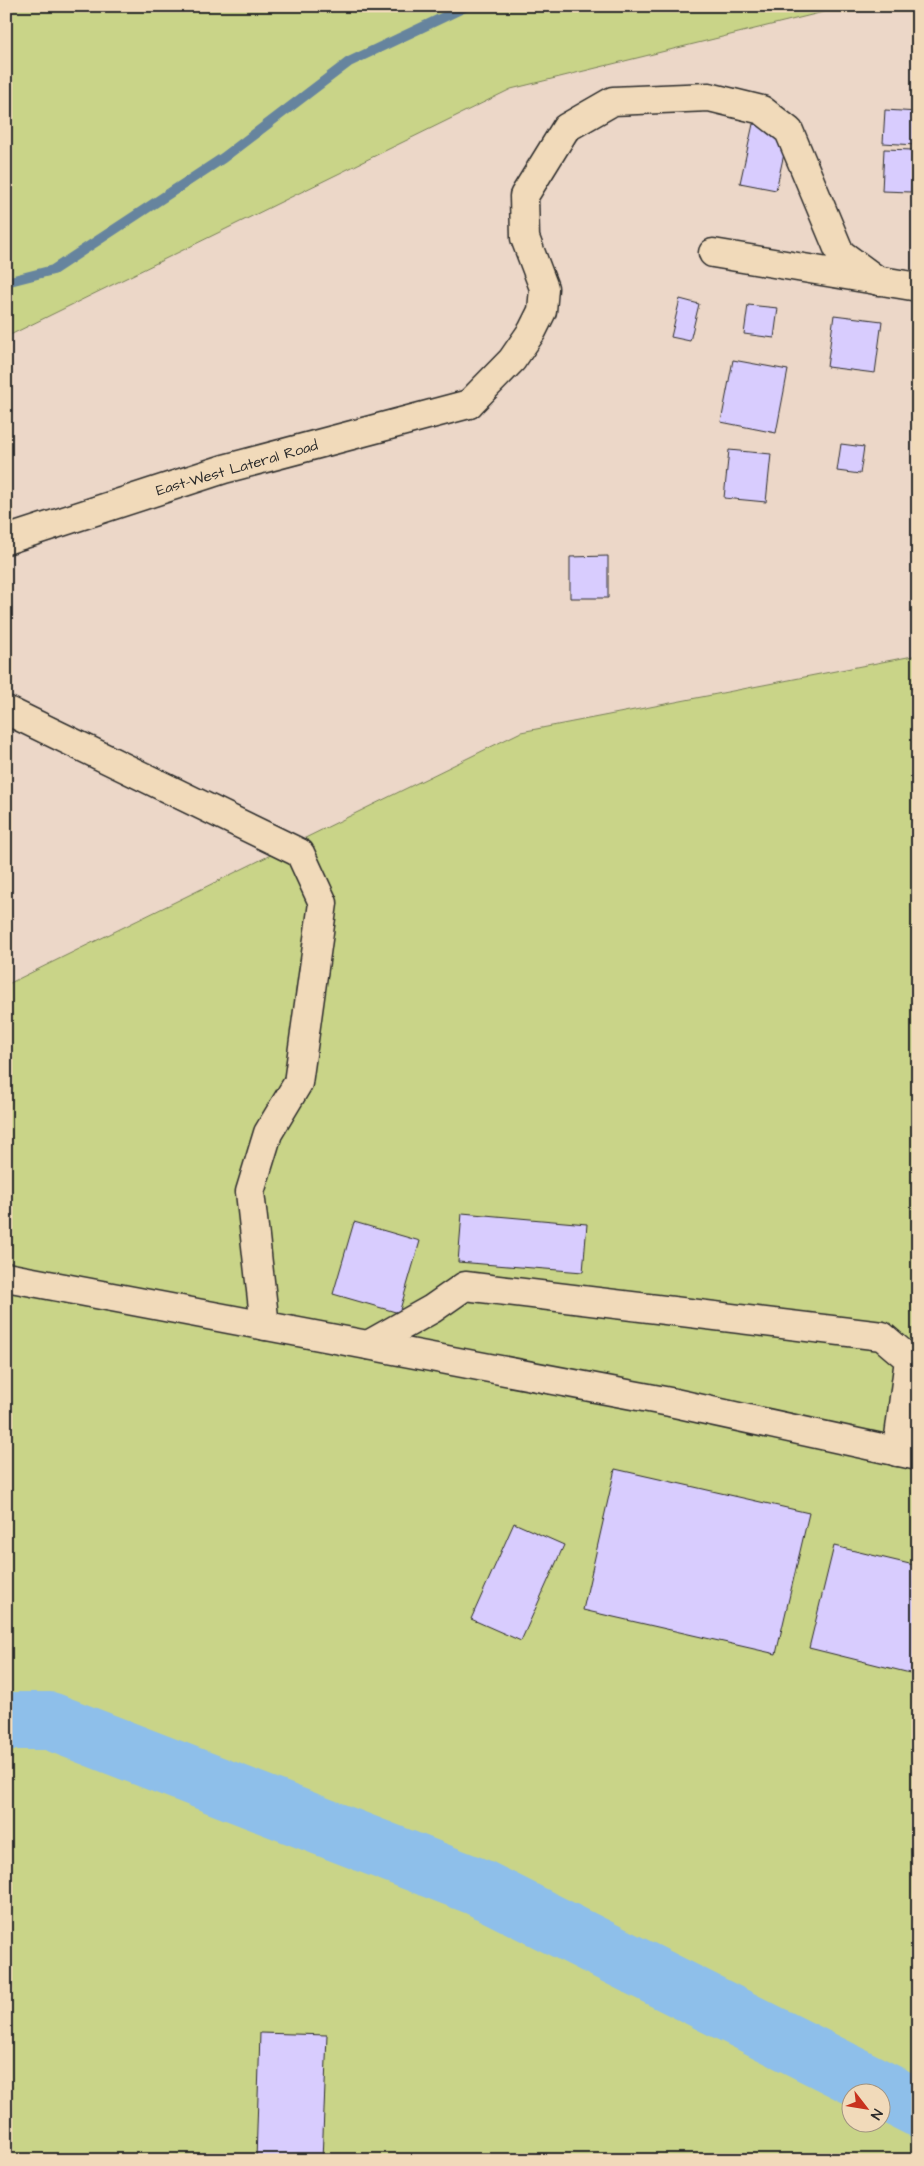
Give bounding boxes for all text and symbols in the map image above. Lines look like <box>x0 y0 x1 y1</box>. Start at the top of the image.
street label: East-West Lateral Road <box>154 435 321 501</box>
north arrow <box>842 2084 892 2134</box>
text: N <box>865 2105 887 2123</box>

